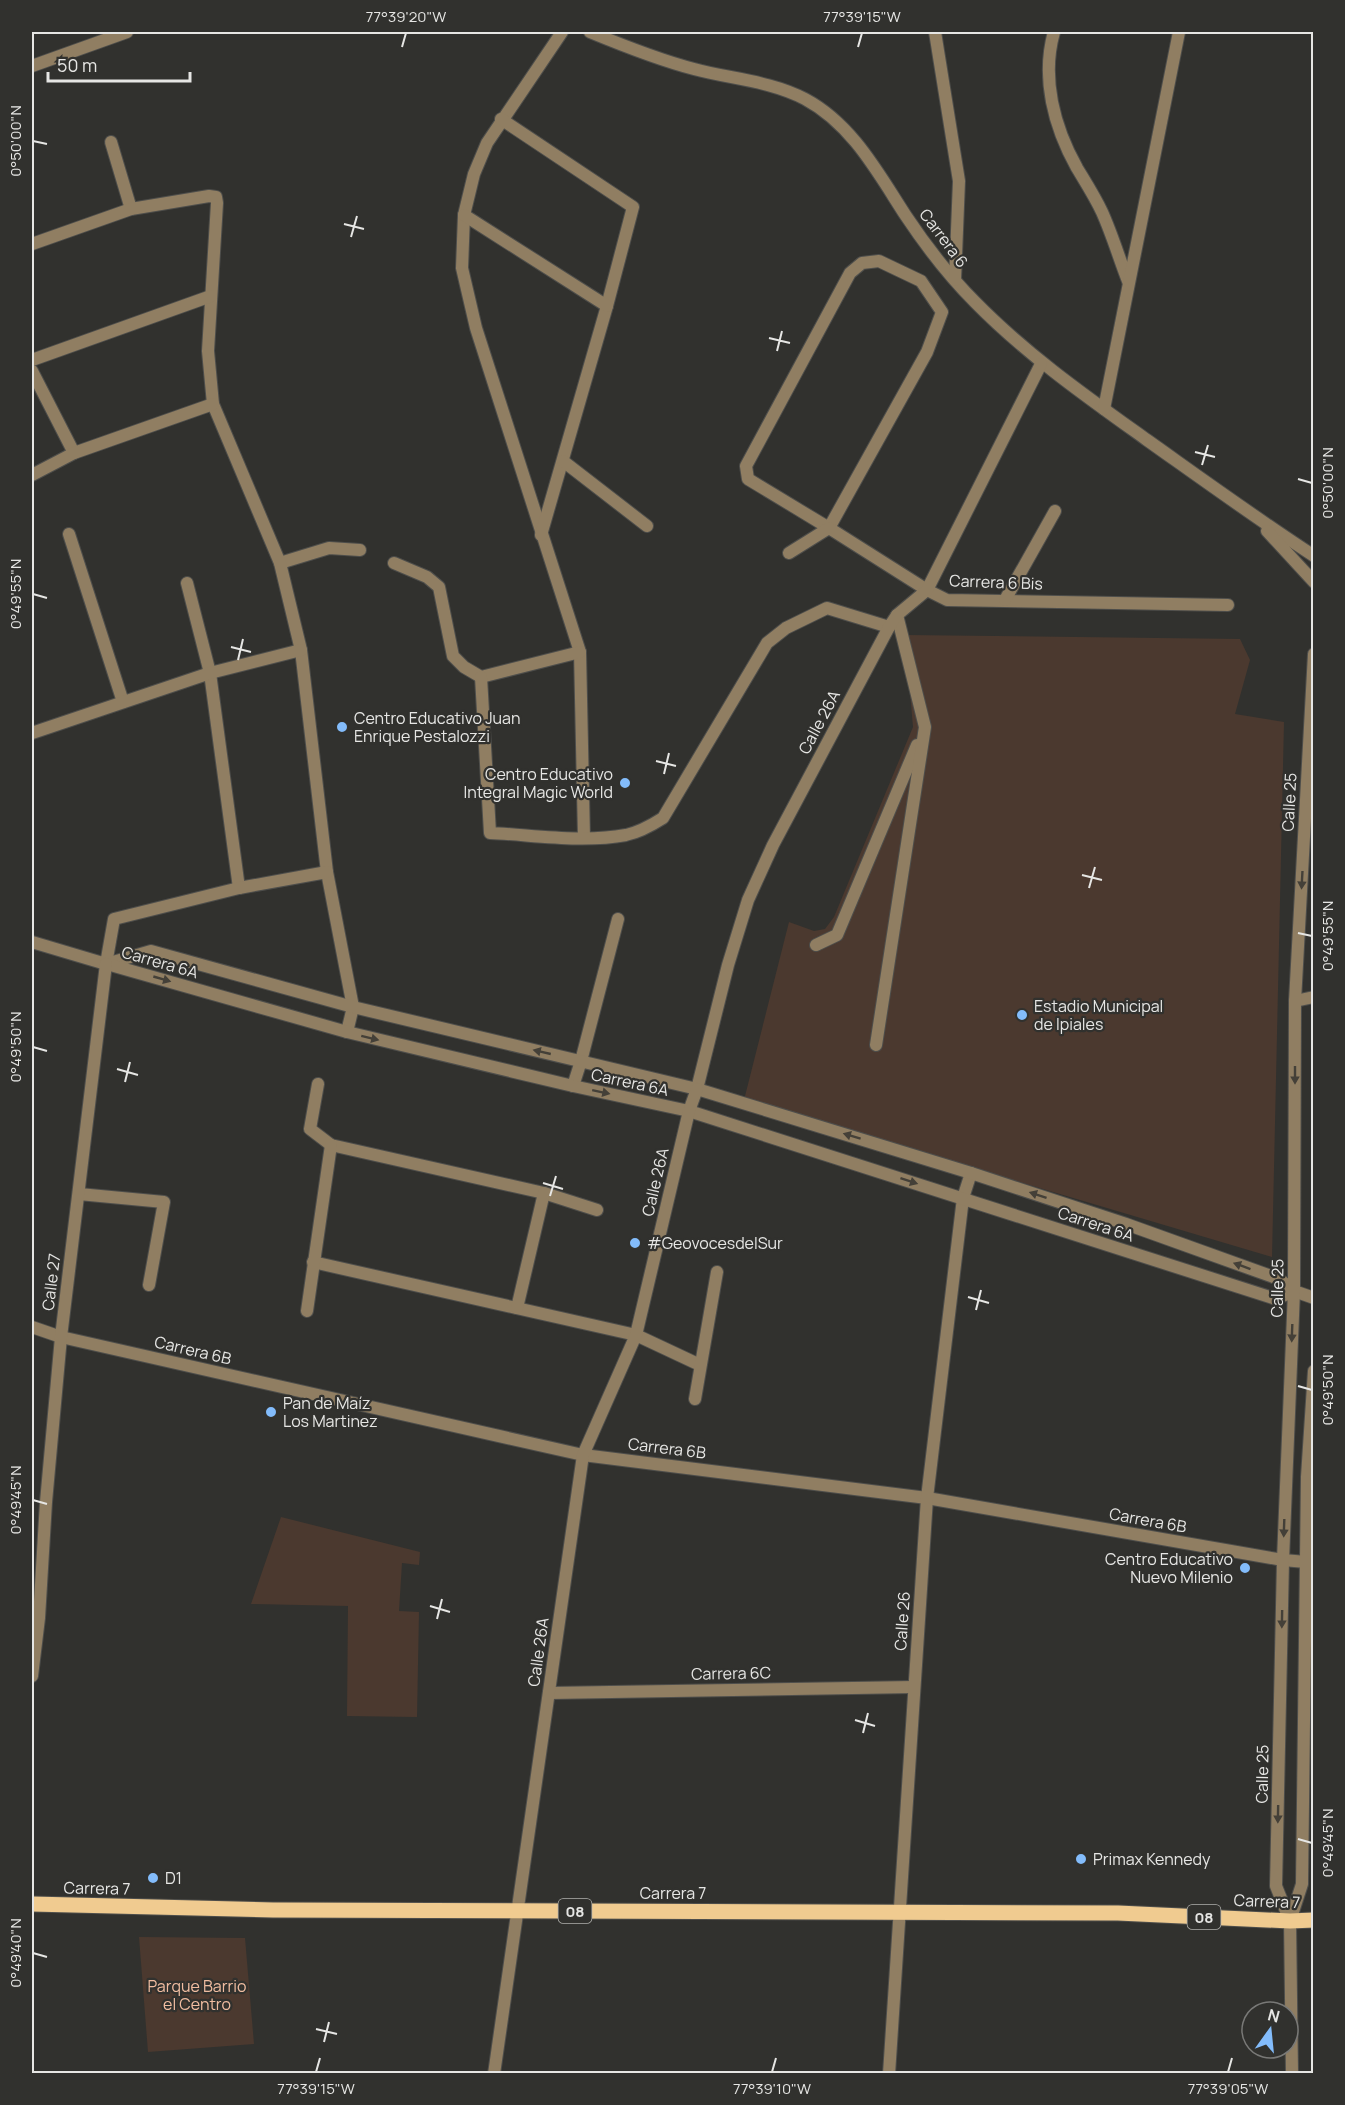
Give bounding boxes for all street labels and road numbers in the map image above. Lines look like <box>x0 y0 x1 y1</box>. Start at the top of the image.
street label: Carrera 6 <box>915 204 973 272</box>
street label: Carrera 6 Bis <box>949 569 1043 595</box>
street label: Calle 26A <box>793 686 845 758</box>
street label: Calle 25 <box>1276 772 1302 832</box>
street label: Carrera 6A <box>119 941 201 983</box>
street label: Carrera 6A <box>589 1063 671 1101</box>
street label: Calle 26A <box>636 1146 674 1218</box>
street label: Carrera 6A <box>1055 1201 1137 1247</box>
street label: Calle 27 <box>37 1252 65 1312</box>
street label: Calle 25 <box>1265 1258 1289 1318</box>
street label: Carrera 6B <box>152 1330 234 1370</box>
street label: Carrera 6B <box>627 1432 707 1464</box>
street label: Carrera 6B <box>1108 1502 1189 1538</box>
street label: Calle 26 <box>889 1591 915 1651</box>
street label: Calle 26A <box>522 1616 554 1688</box>
street label: Carrera 6C <box>691 1661 771 1685</box>
street label: Calle 25 <box>1250 1744 1274 1804</box>
street label: Carrera 7 <box>63 1876 131 1900</box>
street label: Carrera 7 <box>640 1882 706 1904</box>
street label: Carrera 7 <box>1233 1889 1301 1913</box>
road number: 08 <box>558 1899 592 1923</box>
road number: 08 <box>1188 1905 1220 1929</box>

